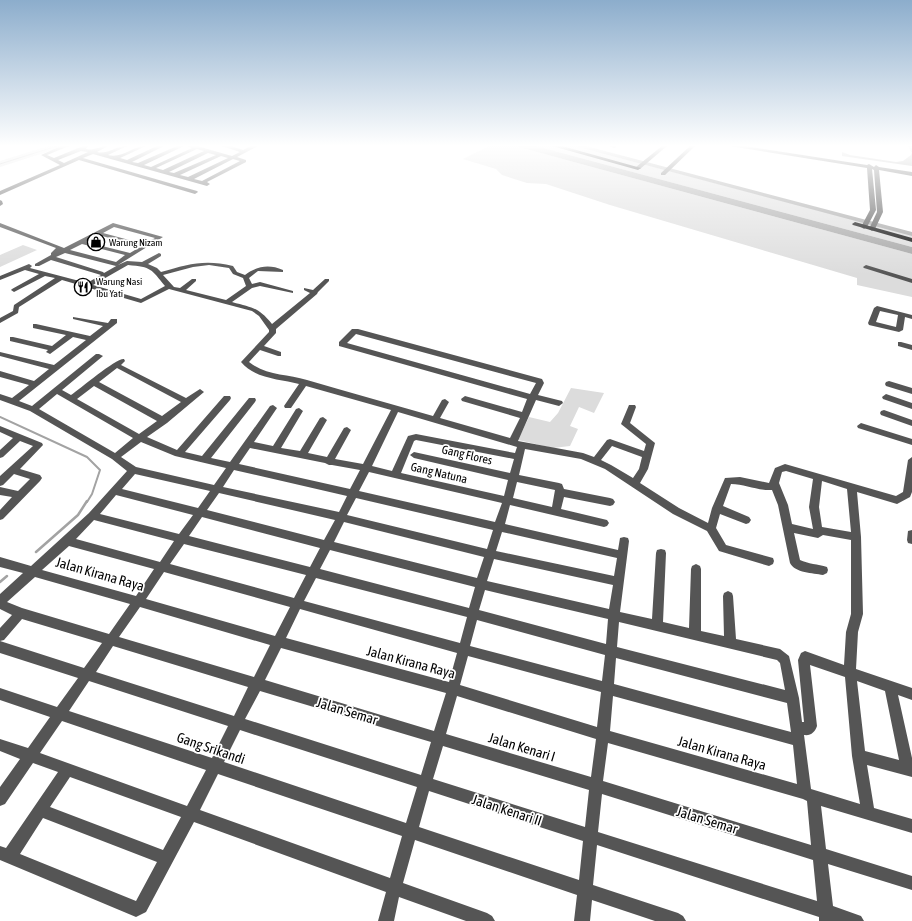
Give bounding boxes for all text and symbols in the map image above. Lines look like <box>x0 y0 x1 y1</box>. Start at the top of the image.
shop icon: Warung Nizam <box>86 232 106 252</box>
place label: Warung Nizam <box>109 237 163 248</box>
place label: Warung Nasi Ibu Yati <box>96 276 142 299</box>
restaurant icon: Warung Nasi Ibu Yati <box>73 277 93 297</box>
street label: Gang Flores <box>440 442 494 468</box>
street label: Gang Natuna <box>409 460 469 486</box>
street label: Jalan Kirana Raya <box>54 554 146 594</box>
street label: Jalan Kirana Raya <box>365 642 457 682</box>
street label: Jalan Semar <box>315 694 380 728</box>
street label: Gang Srikandi <box>175 729 247 767</box>
street label: Jalan Kenari I <box>487 729 557 765</box>
street label: Jalan Kirana Raya <box>676 733 768 773</box>
street label: Jalan Kenari II <box>470 791 544 829</box>
street label: Jalan Semar <box>675 803 740 837</box>

